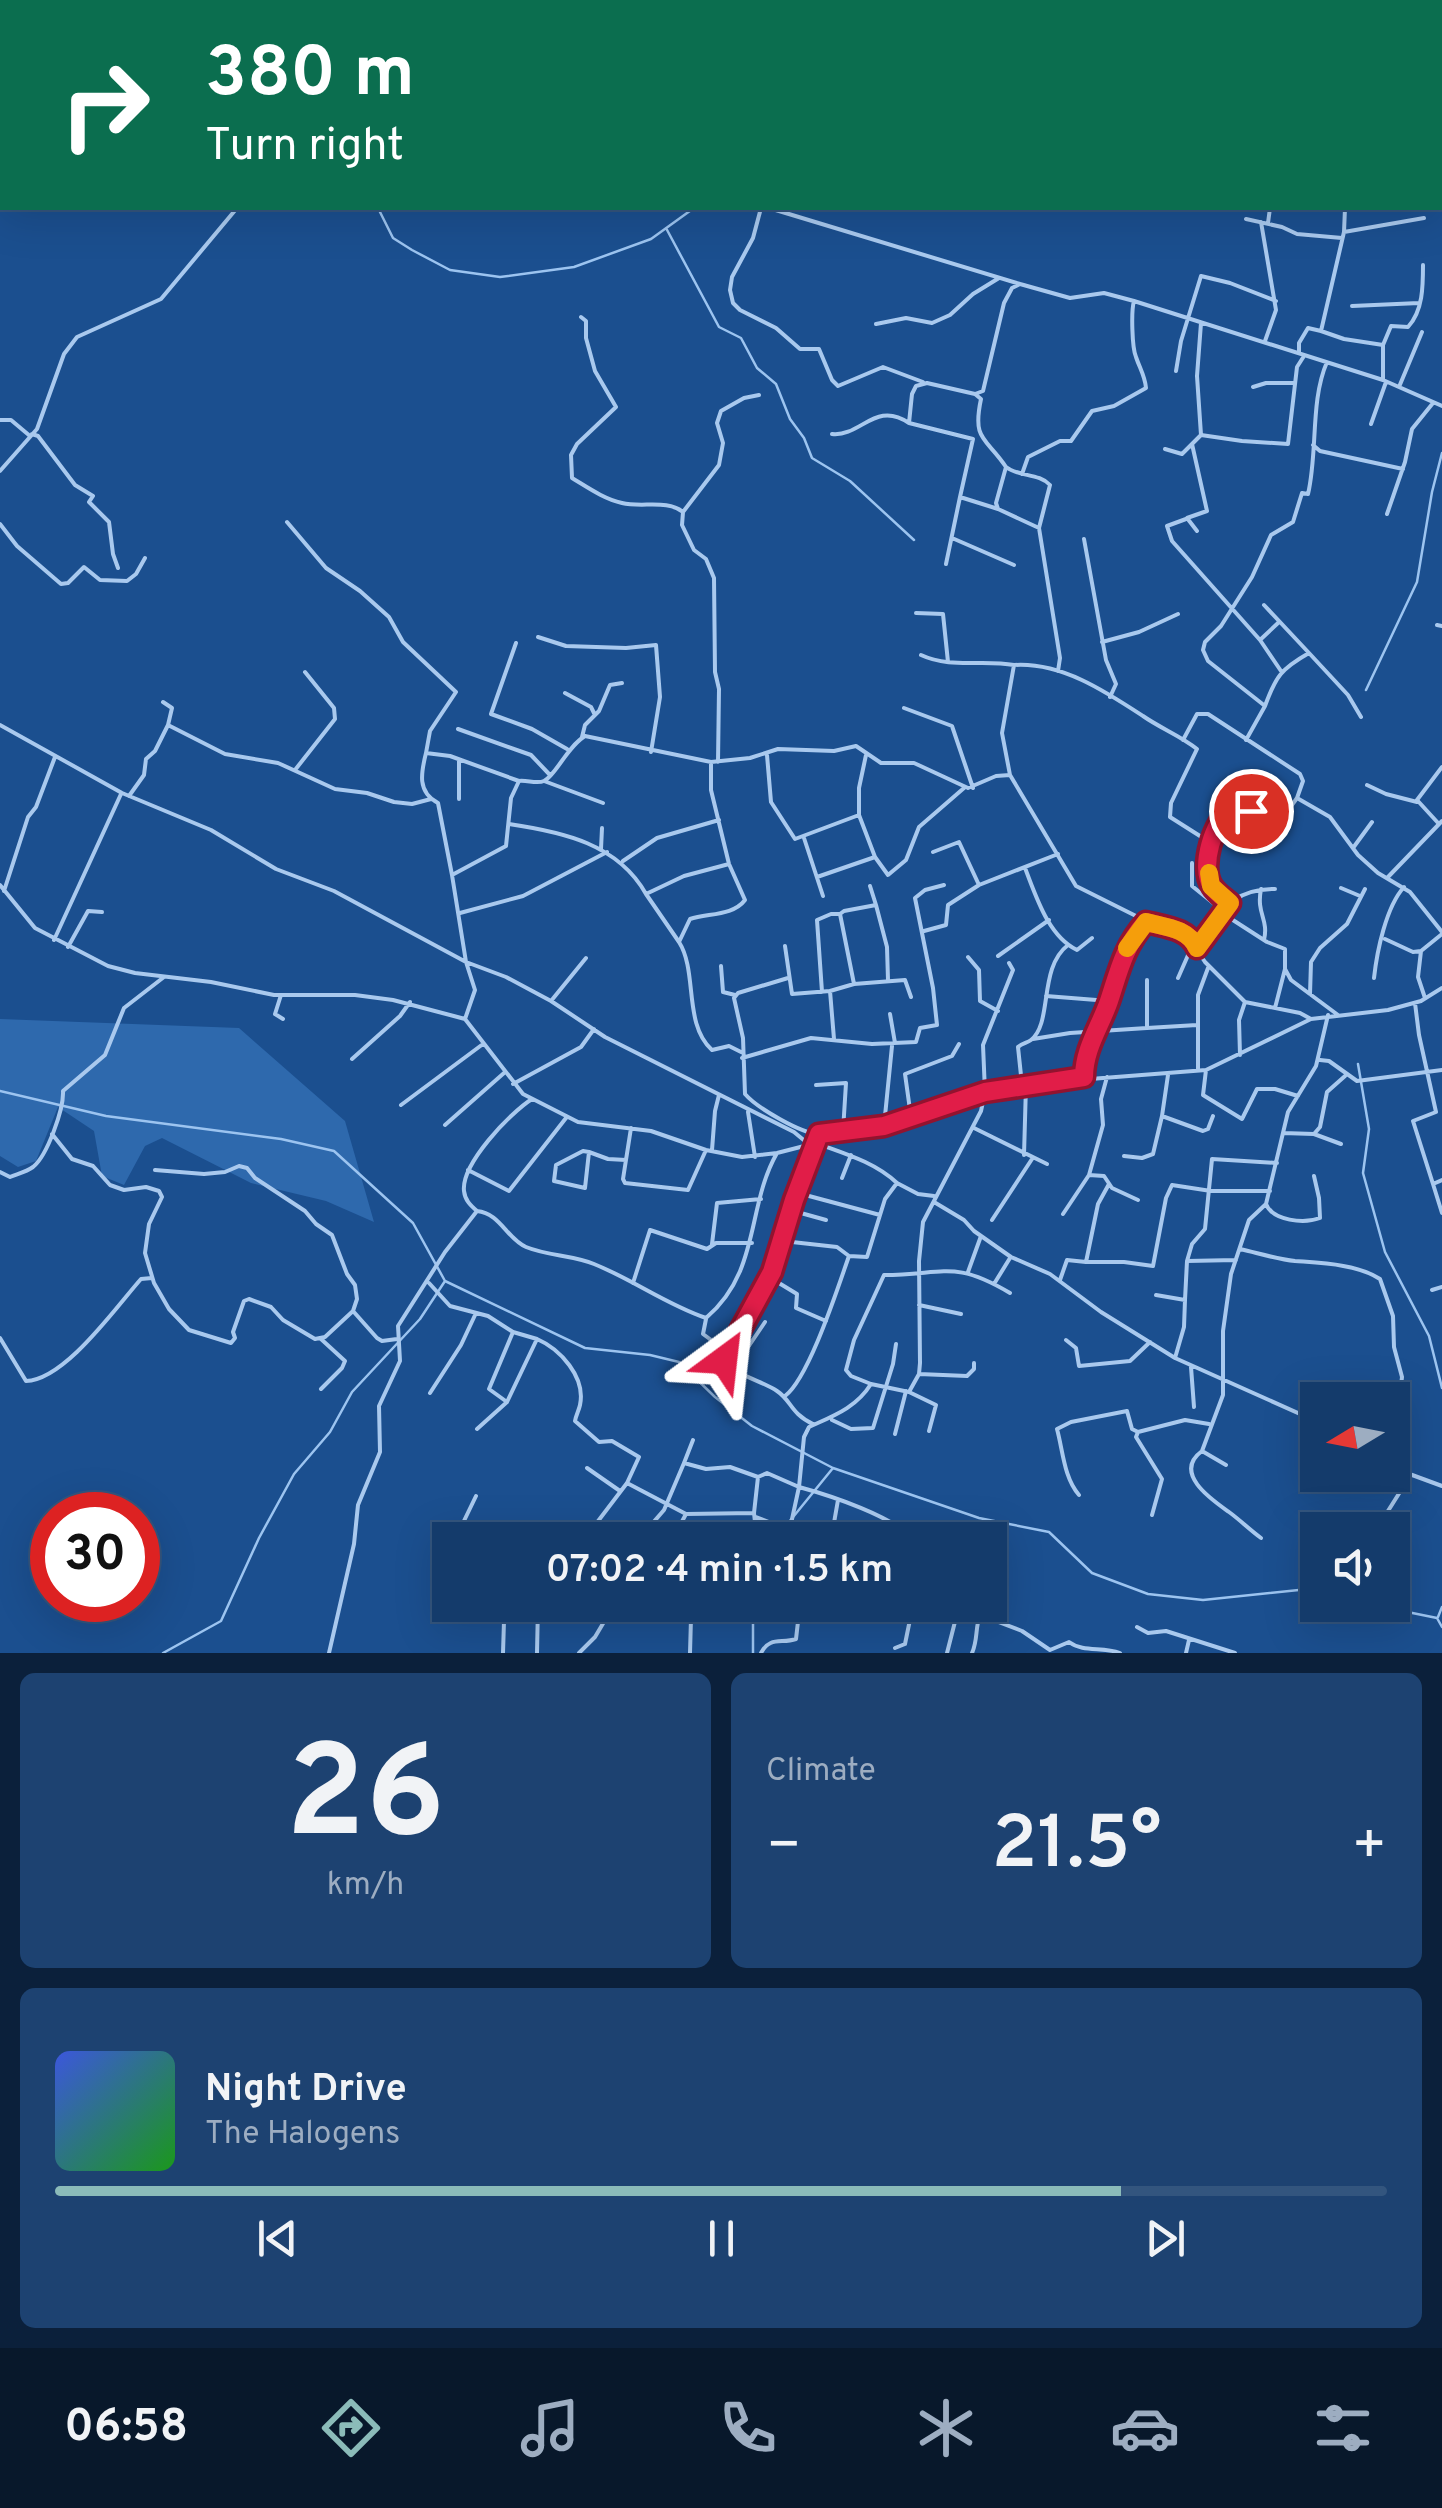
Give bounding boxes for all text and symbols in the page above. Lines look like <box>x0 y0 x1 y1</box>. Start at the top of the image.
text: 380 m <box>205 32 415 121</box>
icon: right <box>40 40 170 170</box>
text: Turn right <box>205 119 404 176</box>
pin <box>1209 769 1294 854</box>
icon: arrive <box>1224 784 1279 839</box>
position arrow <box>672 1308 776 1412</box>
north arrow <box>1300 1382 1410 1492</box>
map controls <box>1300 1382 1410 1622</box>
speed limit sign: 30 <box>30 1492 160 1622</box>
button: sound <box>1300 1512 1410 1622</box>
text: 07:02 · 4 min · 1.5 km <box>546 1547 893 1596</box>
text: 26 <box>286 1718 445 1883</box>
text: Climate <box>766 1752 876 1792</box>
text: 21.5° <box>991 1800 1162 1895</box>
text: − <box>766 1813 801 1883</box>
text: + <box>1352 1813 1387 1883</box>
text: km/h <box>327 1866 404 1906</box>
text: Night Drive <box>205 2066 407 2115</box>
text: The Halogens <box>205 2115 400 2155</box>
icon: previous <box>250 2211 305 2266</box>
icon: pause <box>694 2211 749 2266</box>
icon: next <box>1138 2211 1193 2266</box>
icon: directions <box>316 2393 386 2463</box>
icon: music <box>515 2393 585 2463</box>
icon: phone <box>713 2393 783 2463</box>
icon: climate <box>911 2393 981 2463</box>
icon: car <box>1110 2393 1180 2463</box>
icon: filters <box>1308 2393 1378 2463</box>
text: 06:58 <box>64 2400 188 2457</box>

